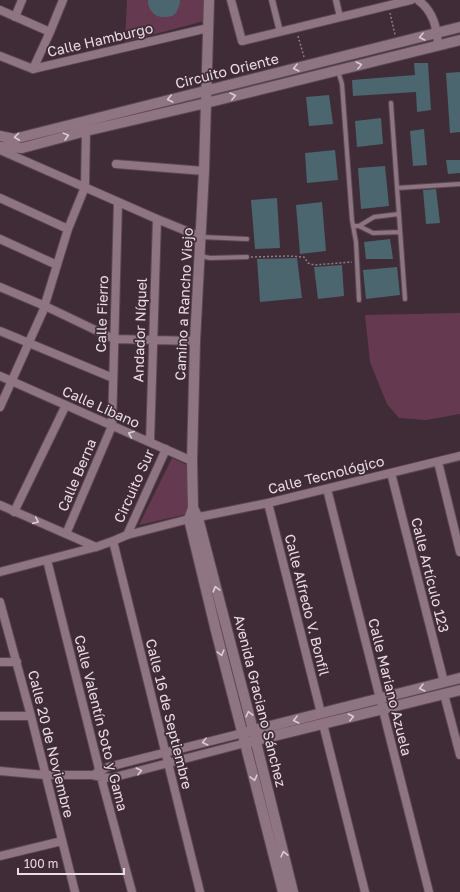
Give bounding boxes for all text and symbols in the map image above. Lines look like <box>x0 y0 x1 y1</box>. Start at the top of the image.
street label: Calle Hamburgo <box>45 19 155 60</box>
one-way arrow <box>419 32 425 40</box>
street label: Circuito Oriente <box>173 49 280 92</box>
one-way arrow <box>355 61 362 70</box>
one-way arrow <box>293 64 299 72</box>
one-way arrow <box>229 92 236 101</box>
one-way arrow <box>167 95 173 103</box>
one-way arrow <box>13 132 20 141</box>
one-way arrow <box>62 132 69 141</box>
street label: Camino a Rancho Viejo <box>171 227 196 381</box>
street label: Calle Fierro <box>92 275 111 353</box>
street label: Andador Níquel <box>129 277 150 383</box>
street label: Calle Libano <box>60 382 143 431</box>
one-way arrow <box>128 431 135 439</box>
street label: Calle Berna <box>54 436 99 514</box>
street label: Circuito Sur <box>110 446 158 525</box>
street label: Calle Tecnológico <box>266 452 386 497</box>
one-way arrow <box>31 516 39 524</box>
street label: Calle Artículo 123 <box>408 516 453 634</box>
street label: Calle Alfredo V. Bonfil <box>282 532 333 678</box>
one-way arrow <box>212 585 221 592</box>
street label: Avenida Graciano Sánchez <box>231 613 290 789</box>
street label: Calle Mariano Azuela <box>365 616 416 757</box>
street label: Calle Valentín Soto y Gama <box>71 633 132 813</box>
street label: Calle 16 de Septiembre <box>143 637 196 791</box>
one-way arrow <box>216 649 225 656</box>
street label: Calle 20 de Noviembre <box>25 668 78 819</box>
one-way arrow <box>419 683 426 692</box>
one-way arrow <box>245 711 253 718</box>
one-way arrow <box>347 713 354 722</box>
one-way arrow <box>293 715 299 723</box>
one-way arrow <box>202 738 208 746</box>
one-way arrow <box>136 767 142 775</box>
one-way arrow <box>249 775 258 782</box>
scale bar <box>18 850 124 876</box>
one-way arrow <box>280 851 288 857</box>
text: 100 m <box>24 856 58 871</box>

